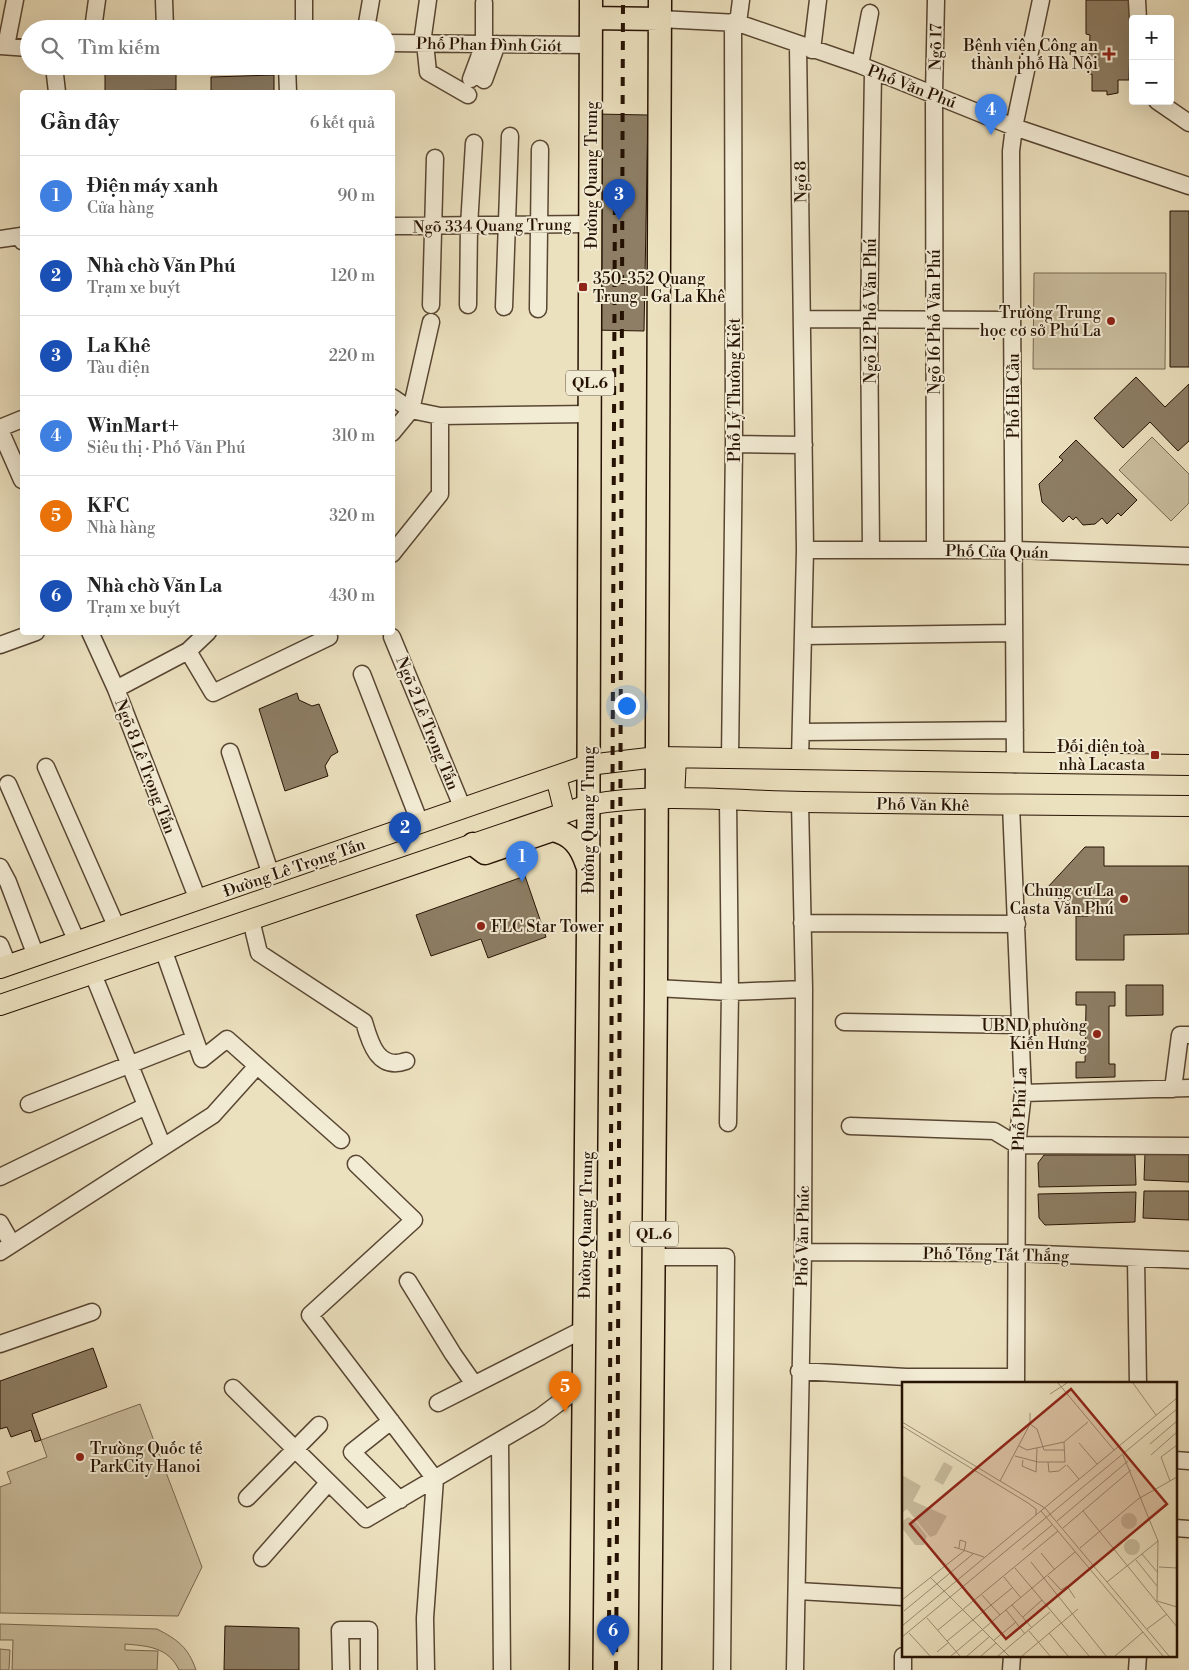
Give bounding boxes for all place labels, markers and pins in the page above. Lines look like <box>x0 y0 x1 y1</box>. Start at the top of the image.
place label: Bệnh viện Công an thành phố Hà Nội <box>962 36 1098 74</box>
marker: Bệnh viện Công an thành phố Hà Nội <box>1102 47 1116 61</box>
pin: 4 <box>975 94 1007 135</box>
pin: 3 <box>603 179 635 220</box>
place label: 350-352 Quang Trung - Ga La Khê <box>593 269 725 307</box>
marker: 350-352 Quang Trung - Ga La Khê <box>577 281 589 293</box>
place label: Trường Trung học cơ sở Phú La <box>980 303 1102 341</box>
marker: Trường Trung học cơ sở Phú La <box>1105 315 1117 327</box>
place label: Đối diện toà nhà Lacasta <box>1057 737 1146 775</box>
marker: Đối diện toà nhà Lacasta <box>1149 749 1161 761</box>
pin: 2 <box>389 812 421 853</box>
pin: 1 <box>506 841 538 882</box>
place label: Chung cư La Casta Văn Phú <box>1010 881 1115 919</box>
marker: Chung cư La Casta Văn Phú <box>1118 893 1130 905</box>
place label: FLC Star Tower <box>491 917 604 937</box>
marker: FLC Star Tower <box>475 920 487 932</box>
place label: UBND phường Kiến Hưng <box>982 1016 1088 1054</box>
marker: UBND phường Kiến Hưng <box>1091 1028 1103 1040</box>
pin: 5 <box>549 1371 581 1412</box>
place label: Trường Quốc tế ParkCity Hanoi <box>90 1439 203 1477</box>
marker: Trường Quốc tế ParkCity Hanoi <box>74 1451 86 1463</box>
pin: 6 <box>597 1615 629 1656</box>

